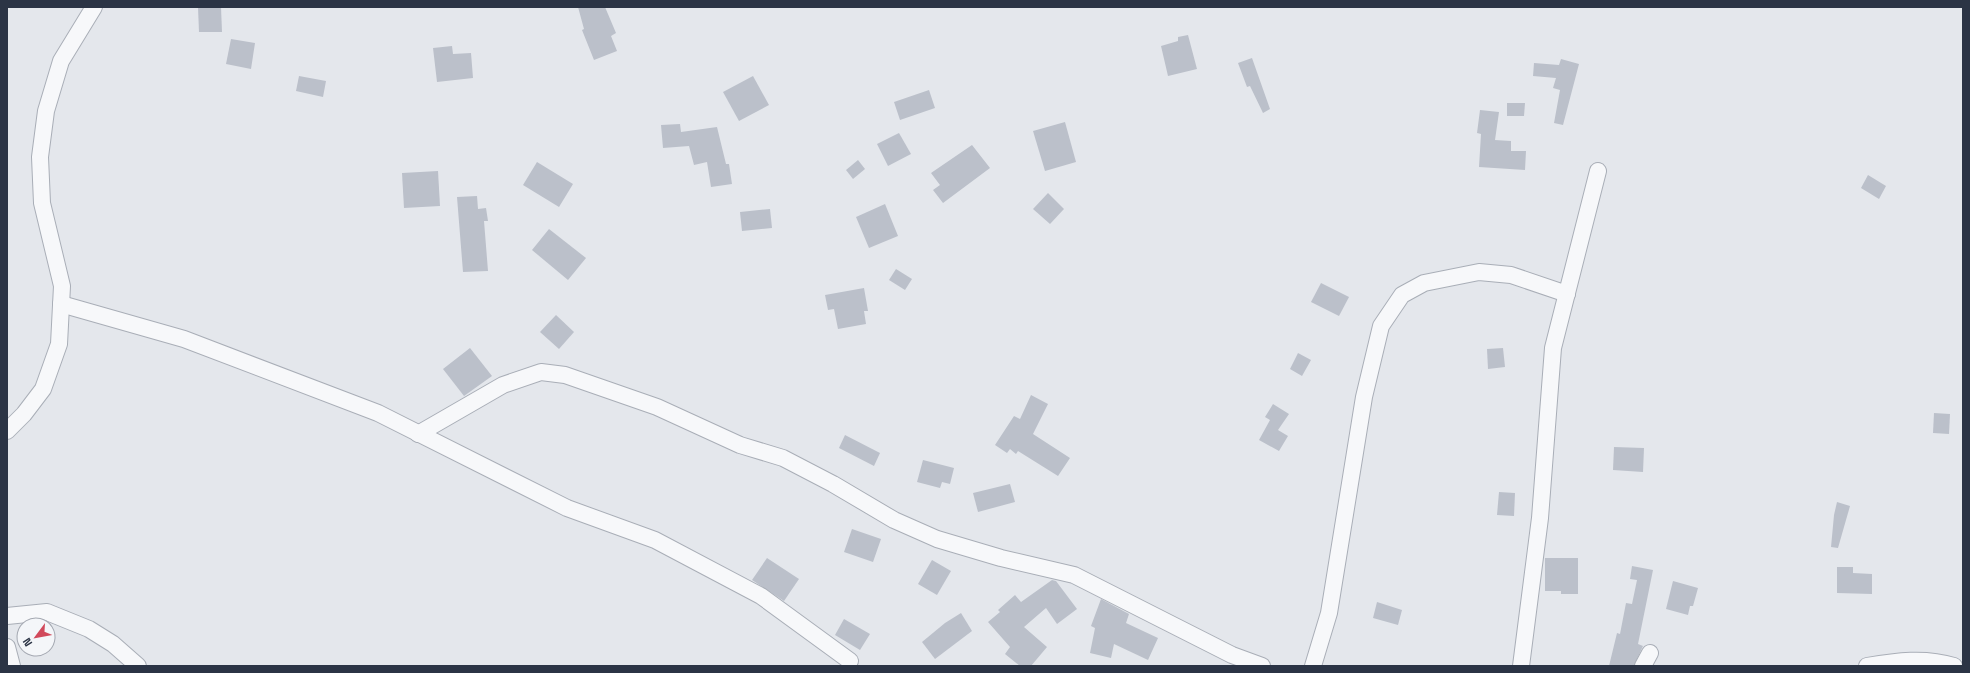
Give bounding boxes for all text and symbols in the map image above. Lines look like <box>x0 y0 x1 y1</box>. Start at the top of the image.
north arrow <box>16 617 56 657</box>
text: N <box>20 635 35 649</box>

